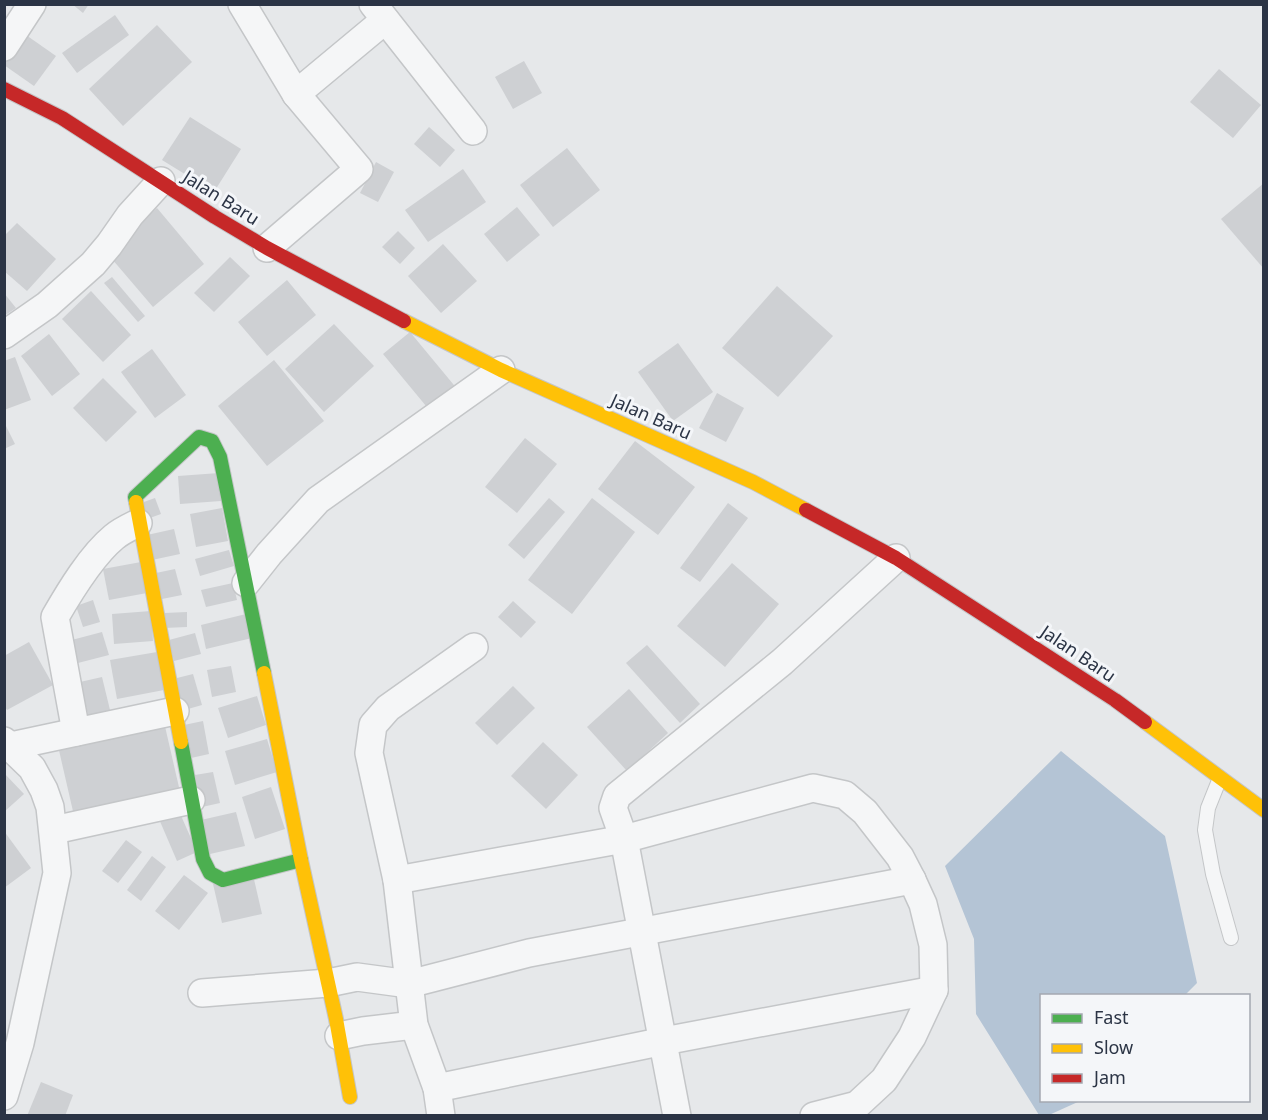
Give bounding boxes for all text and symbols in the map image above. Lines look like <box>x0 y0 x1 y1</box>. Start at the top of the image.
street label: Jalan Baru <box>177 163 264 230</box>
street label: Jalan Baru <box>605 387 696 445</box>
street label: Jalan Baru <box>1035 618 1121 687</box>
legend <box>1040 994 1250 1102</box>
text: Fast <box>1094 1005 1129 1029</box>
text: Slow <box>1094 1035 1133 1059</box>
text: Jam <box>1092 1065 1126 1089</box>

